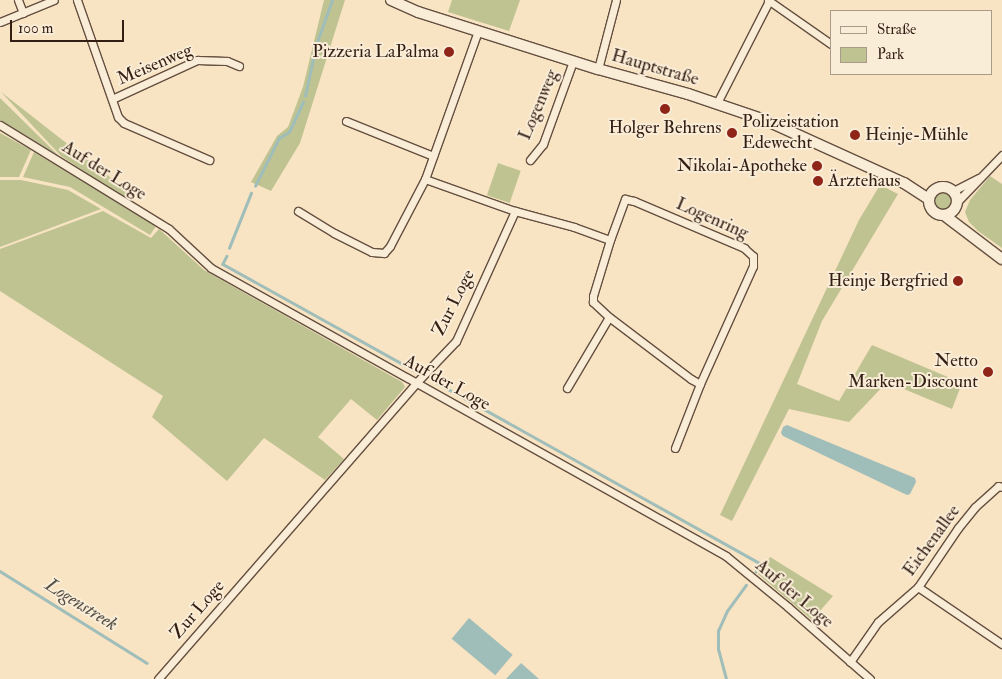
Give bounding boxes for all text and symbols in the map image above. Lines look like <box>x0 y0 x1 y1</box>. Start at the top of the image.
scale bar <box>12 10 126 42</box>
legend <box>830 10 992 75</box>
text: 100 m <box>18 19 53 38</box>
text: Straße <box>877 20 916 39</box>
street label: Meisenweg <box>114 40 196 90</box>
place label: Pizzeria LaPalma <box>312 41 439 63</box>
street label: Hauptstraße <box>609 45 701 91</box>
text: Park <box>877 45 904 64</box>
marker: Pizzeria LaPalma <box>443 46 455 58</box>
street label: Logenweg <box>514 66 564 144</box>
marker: Holger Behrens <box>659 103 671 115</box>
place label: Polizeistation Edewecht <box>742 112 839 154</box>
place label: Holger Behrens <box>609 117 721 139</box>
place label: Heinje-Mühle <box>865 124 968 146</box>
marker: Polizeistation Edewecht <box>726 127 738 139</box>
marker: Heinje-Mühle <box>849 129 861 141</box>
street label: Auf der Loge <box>58 137 150 205</box>
place label: Nikolai-Apotheke <box>677 155 807 177</box>
marker: Nikolai-Apotheke <box>811 160 823 172</box>
place label: Ärztehaus <box>828 170 901 192</box>
marker: Ärztehaus <box>812 175 824 187</box>
street label: Logenring <box>672 193 752 245</box>
street label: Zur Loge <box>428 266 480 340</box>
place label: Heinje Bergfried <box>828 270 948 292</box>
marker: Heinje Bergfried <box>952 275 964 287</box>
street label: Auf der Loge <box>400 350 494 416</box>
place label: Netto Marken-Discount <box>848 351 978 394</box>
marker: Netto Marken-Discount <box>982 366 994 378</box>
street label: Eichenallee <box>899 501 965 581</box>
street label: Auf der Loge <box>751 555 837 633</box>
water label: Logenstreek <box>41 574 121 636</box>
street label: Zur Loge <box>166 576 230 644</box>

